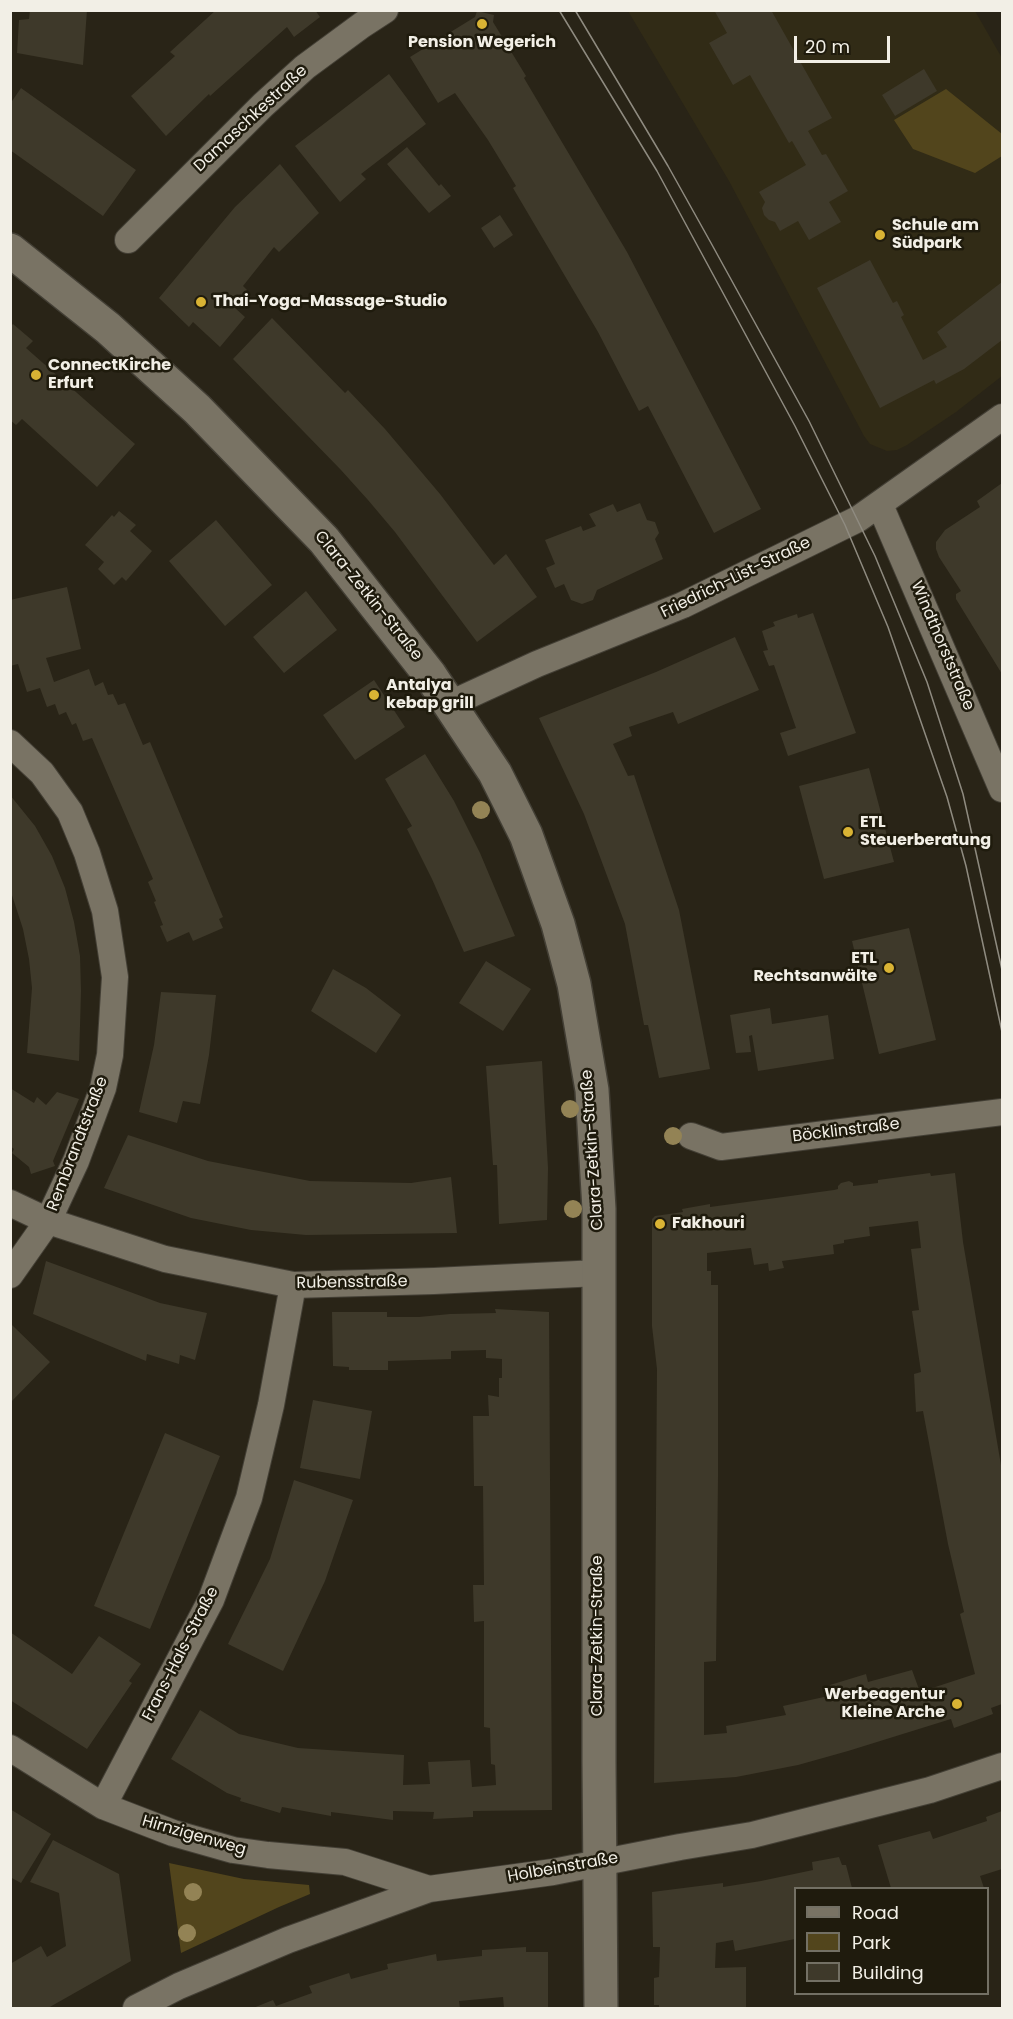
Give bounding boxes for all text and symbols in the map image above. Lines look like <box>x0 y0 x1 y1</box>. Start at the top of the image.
marker: Pension Wegerich <box>475 17 489 31</box>
scale bar <box>797 24 893 62</box>
place label: Pension Wegerich <box>408 33 556 53</box>
text: 20 m <box>805 34 850 59</box>
street label: Damaschkestraße <box>190 62 312 176</box>
place label: Schule am Südpark <box>892 216 979 254</box>
marker: Schule am Südpark <box>873 228 887 242</box>
place label: Thai-Yoga-Massage-Studio <box>213 292 447 312</box>
marker: Thai-Yoga-Massage-Studio <box>194 295 208 309</box>
place label: ConnectKirche Erfurt <box>48 356 171 394</box>
marker: ConnectKirche Erfurt <box>29 368 43 382</box>
street label: Clara-Zetkin-Straße <box>310 527 426 665</box>
street label: Friedrich-List-Straße <box>658 533 814 623</box>
street label: Windthorststraße <box>906 578 978 714</box>
place label: Antalya kebap grill <box>386 676 474 714</box>
marker: Antalya kebap grill <box>367 688 381 702</box>
place label: ETL Steuerberatung <box>860 813 991 851</box>
marker: ETL Steuerberatung <box>841 825 855 839</box>
place label: ETL Rechtsanwälte <box>753 949 877 987</box>
marker: ETL Rechtsanwälte <box>882 961 896 975</box>
street label: Clara-Zetkin-Straße <box>578 1069 608 1231</box>
street label: Rembrandtstraße <box>44 1074 112 1214</box>
street label: Böcklinstraße <box>791 1115 901 1147</box>
place label: Fakhouri <box>672 1214 745 1234</box>
marker: Fakhouri <box>653 1217 667 1231</box>
street label: Rubensstraße <box>296 1272 408 1294</box>
street label: Clara-Zetkin-Straße <box>588 1555 608 1717</box>
street label: Frans-Hals-Straße <box>139 1584 223 1724</box>
place label: Werbeagentur Kleine Arche <box>824 1685 945 1723</box>
marker: Werbeagentur Kleine Arche <box>950 1697 964 1711</box>
street label: Hirnzigenweg <box>140 1812 248 1860</box>
street label: Holbeinstraße <box>506 1849 620 1887</box>
legend <box>794 1887 989 1995</box>
text: Road <box>852 1900 899 1925</box>
text: Park <box>852 1930 891 1955</box>
text: Building <box>852 1960 924 1985</box>

